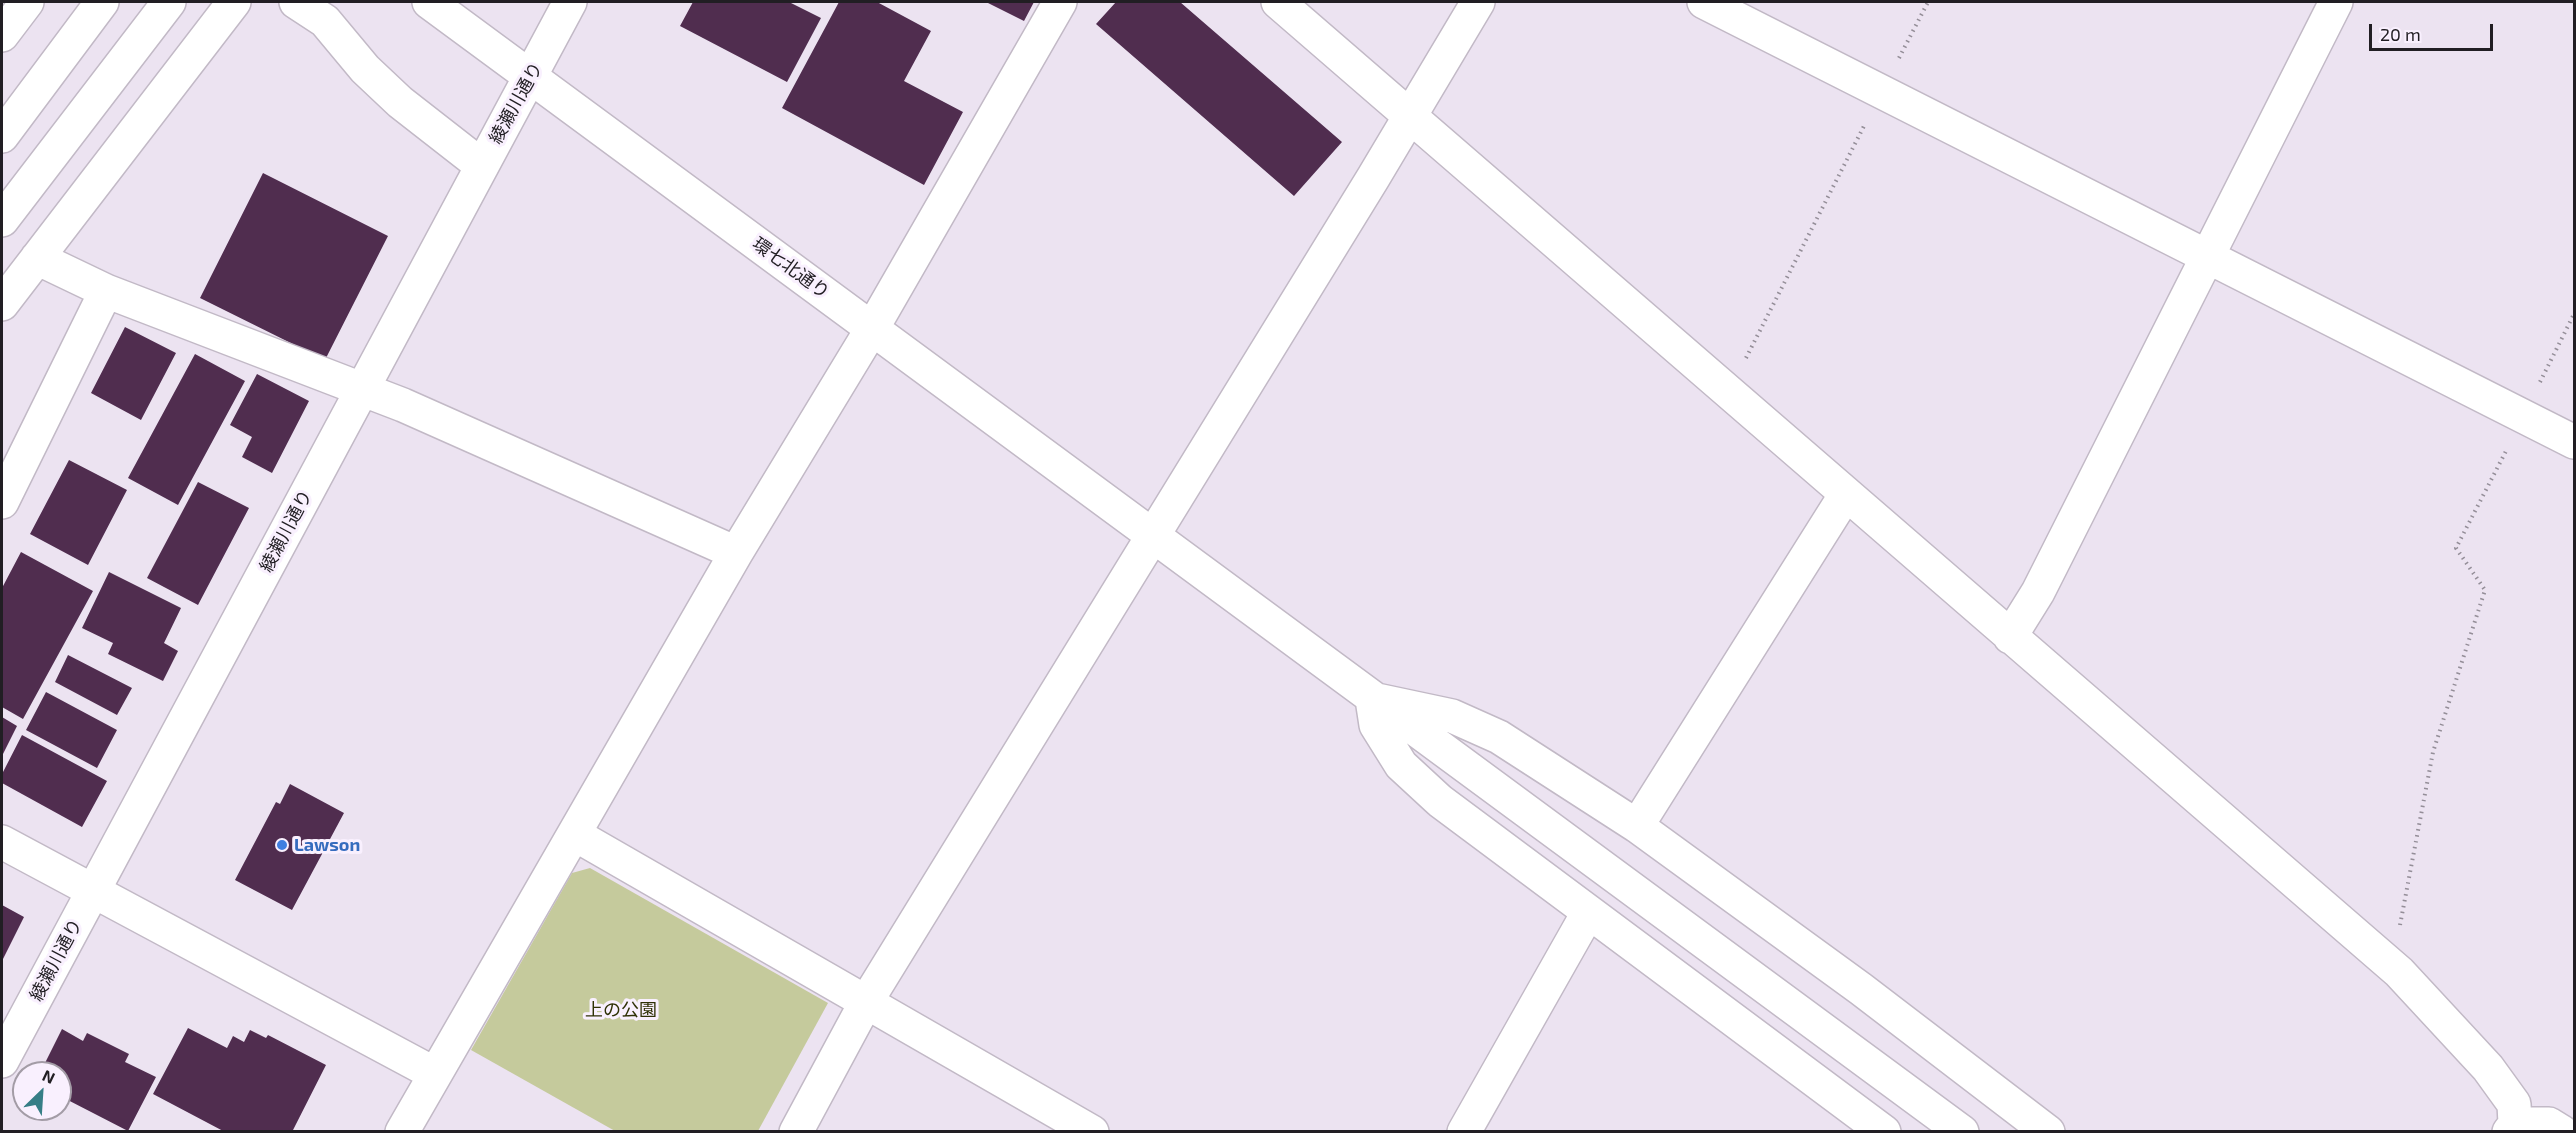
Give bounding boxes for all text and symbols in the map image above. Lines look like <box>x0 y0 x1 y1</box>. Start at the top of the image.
scale bar <box>2372 12 2496 50</box>
text: 20 m <box>2380 23 2421 45</box>
street label: 綾瀬川通り <box>485 58 547 148</box>
street label: 環七北通り <box>748 233 834 303</box>
street label: 綾瀬川通り <box>255 486 317 576</box>
place label: Lawson <box>294 834 360 856</box>
marker: Lawson <box>275 838 289 852</box>
street label: 綾瀬川通り <box>25 915 87 1005</box>
park label: 上の公園 <box>585 999 657 1021</box>
north arrow <box>12 1061 72 1121</box>
text: N <box>40 1065 58 1087</box>

